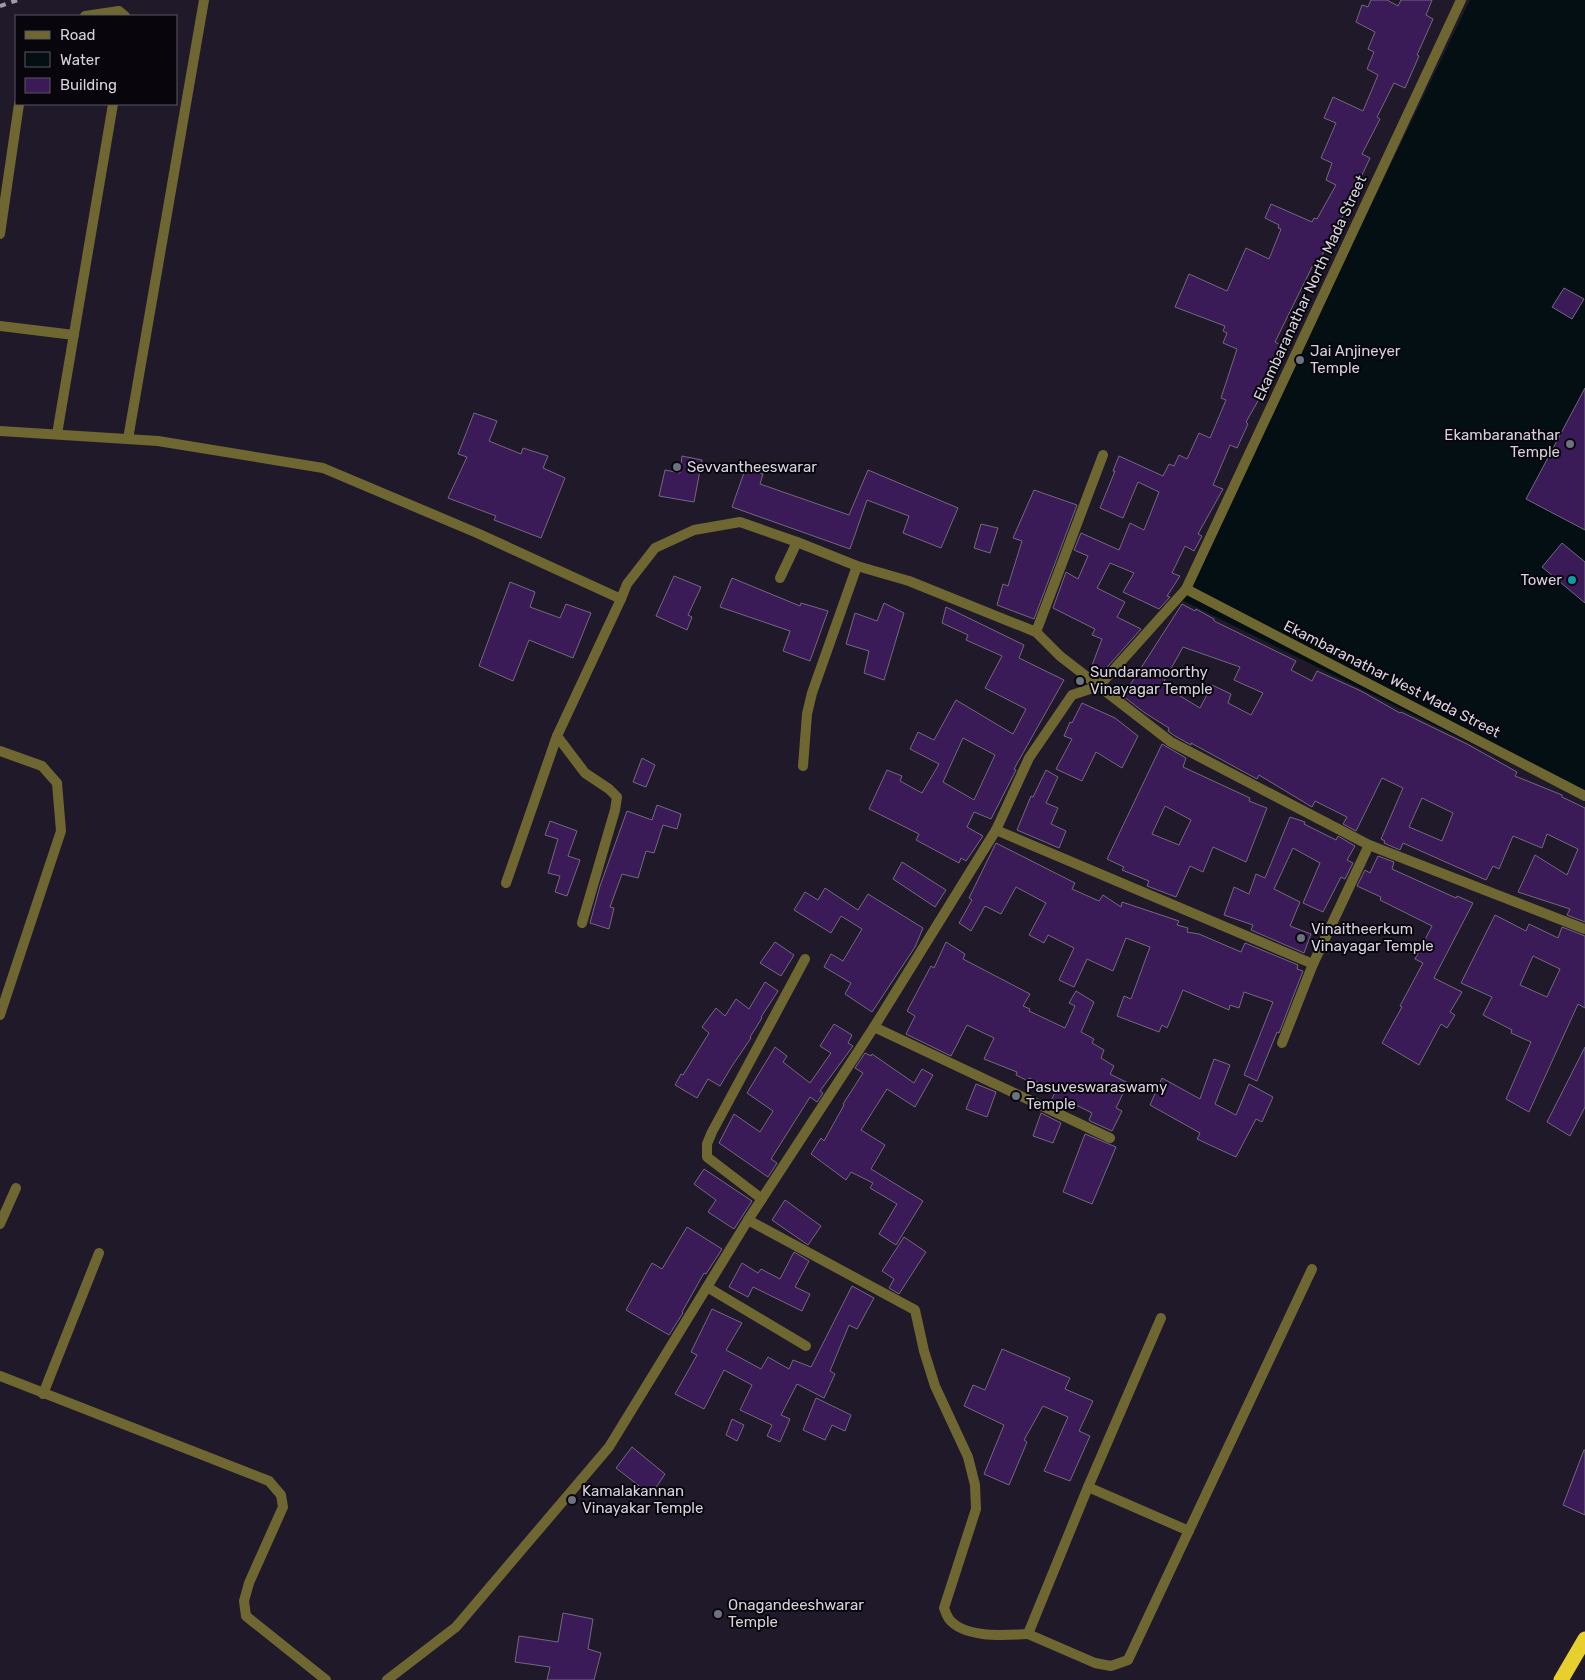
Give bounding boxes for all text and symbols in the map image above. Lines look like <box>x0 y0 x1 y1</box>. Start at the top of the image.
legend <box>15 15 178 105</box>
text: Road <box>60 26 96 44</box>
text: Water <box>60 51 100 69</box>
text: Building <box>60 76 117 94</box>
street label: Ekambaranathar North Mada Street <box>1250 172 1370 404</box>
place label: Jai Anjineyer Temple <box>1310 342 1401 377</box>
marker: Jai Anjineyer Temple <box>1294 354 1306 366</box>
place label: Ekambaranathar Temple <box>1444 426 1560 461</box>
marker: Ekambaranathar Temple <box>1564 438 1576 450</box>
place label: Sevvantheeswarar <box>687 458 817 476</box>
marker: Sevvantheeswarar <box>671 461 683 473</box>
place label: Tower <box>1520 571 1562 589</box>
marker: Tower <box>1566 574 1578 586</box>
street label: Ekambaranathar West Mada Street <box>1281 616 1503 742</box>
place label: Sundaramoorthy Vinayagar Temple <box>1090 663 1213 698</box>
marker: Sundaramoorthy Vinayagar Temple <box>1074 675 1086 687</box>
place label: Vinaitheerkum Vinayagar Temple <box>1311 920 1434 955</box>
marker: Vinaitheerkum Vinayagar Temple <box>1295 932 1307 944</box>
place label: Pasuveswaraswamy Temple <box>1026 1078 1167 1113</box>
marker: Pasuveswaraswamy Temple <box>1010 1090 1022 1102</box>
place label: Kamalakannan Vinayakar Temple <box>582 1482 703 1517</box>
marker: Kamalakannan Vinayakar Temple <box>566 1494 578 1506</box>
place label: Onagandeeshwarar Temple <box>728 1596 864 1631</box>
marker: Onagandeeshwarar Temple <box>712 1608 724 1620</box>

